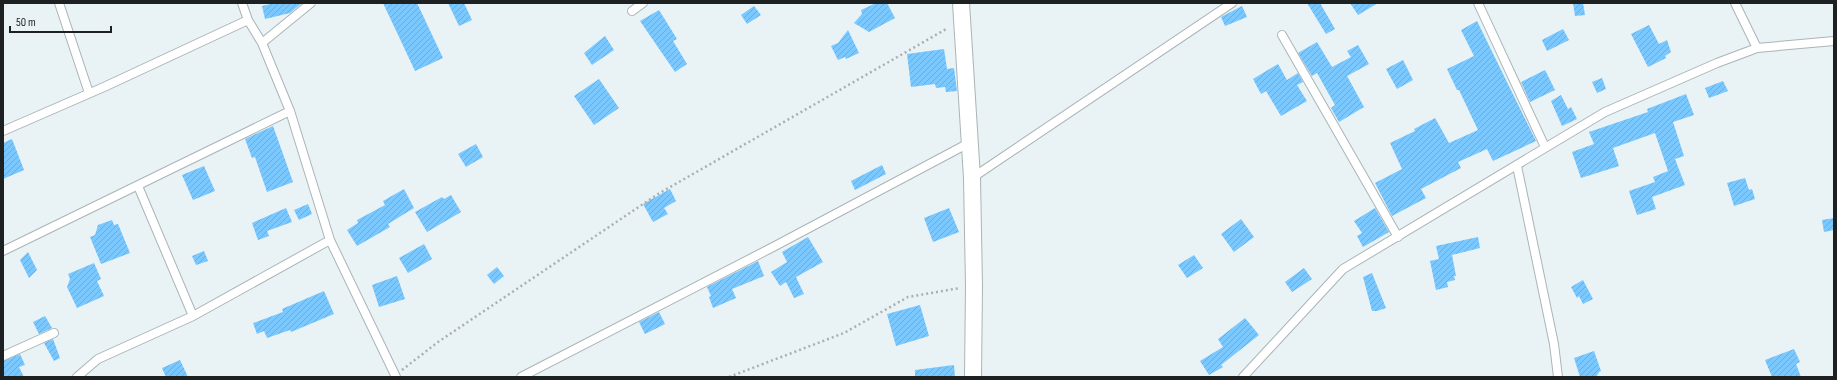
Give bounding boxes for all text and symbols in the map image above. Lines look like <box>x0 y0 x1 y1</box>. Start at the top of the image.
scale bar <box>10 8 111 34</box>
text: 50 m <box>16 15 36 30</box>

